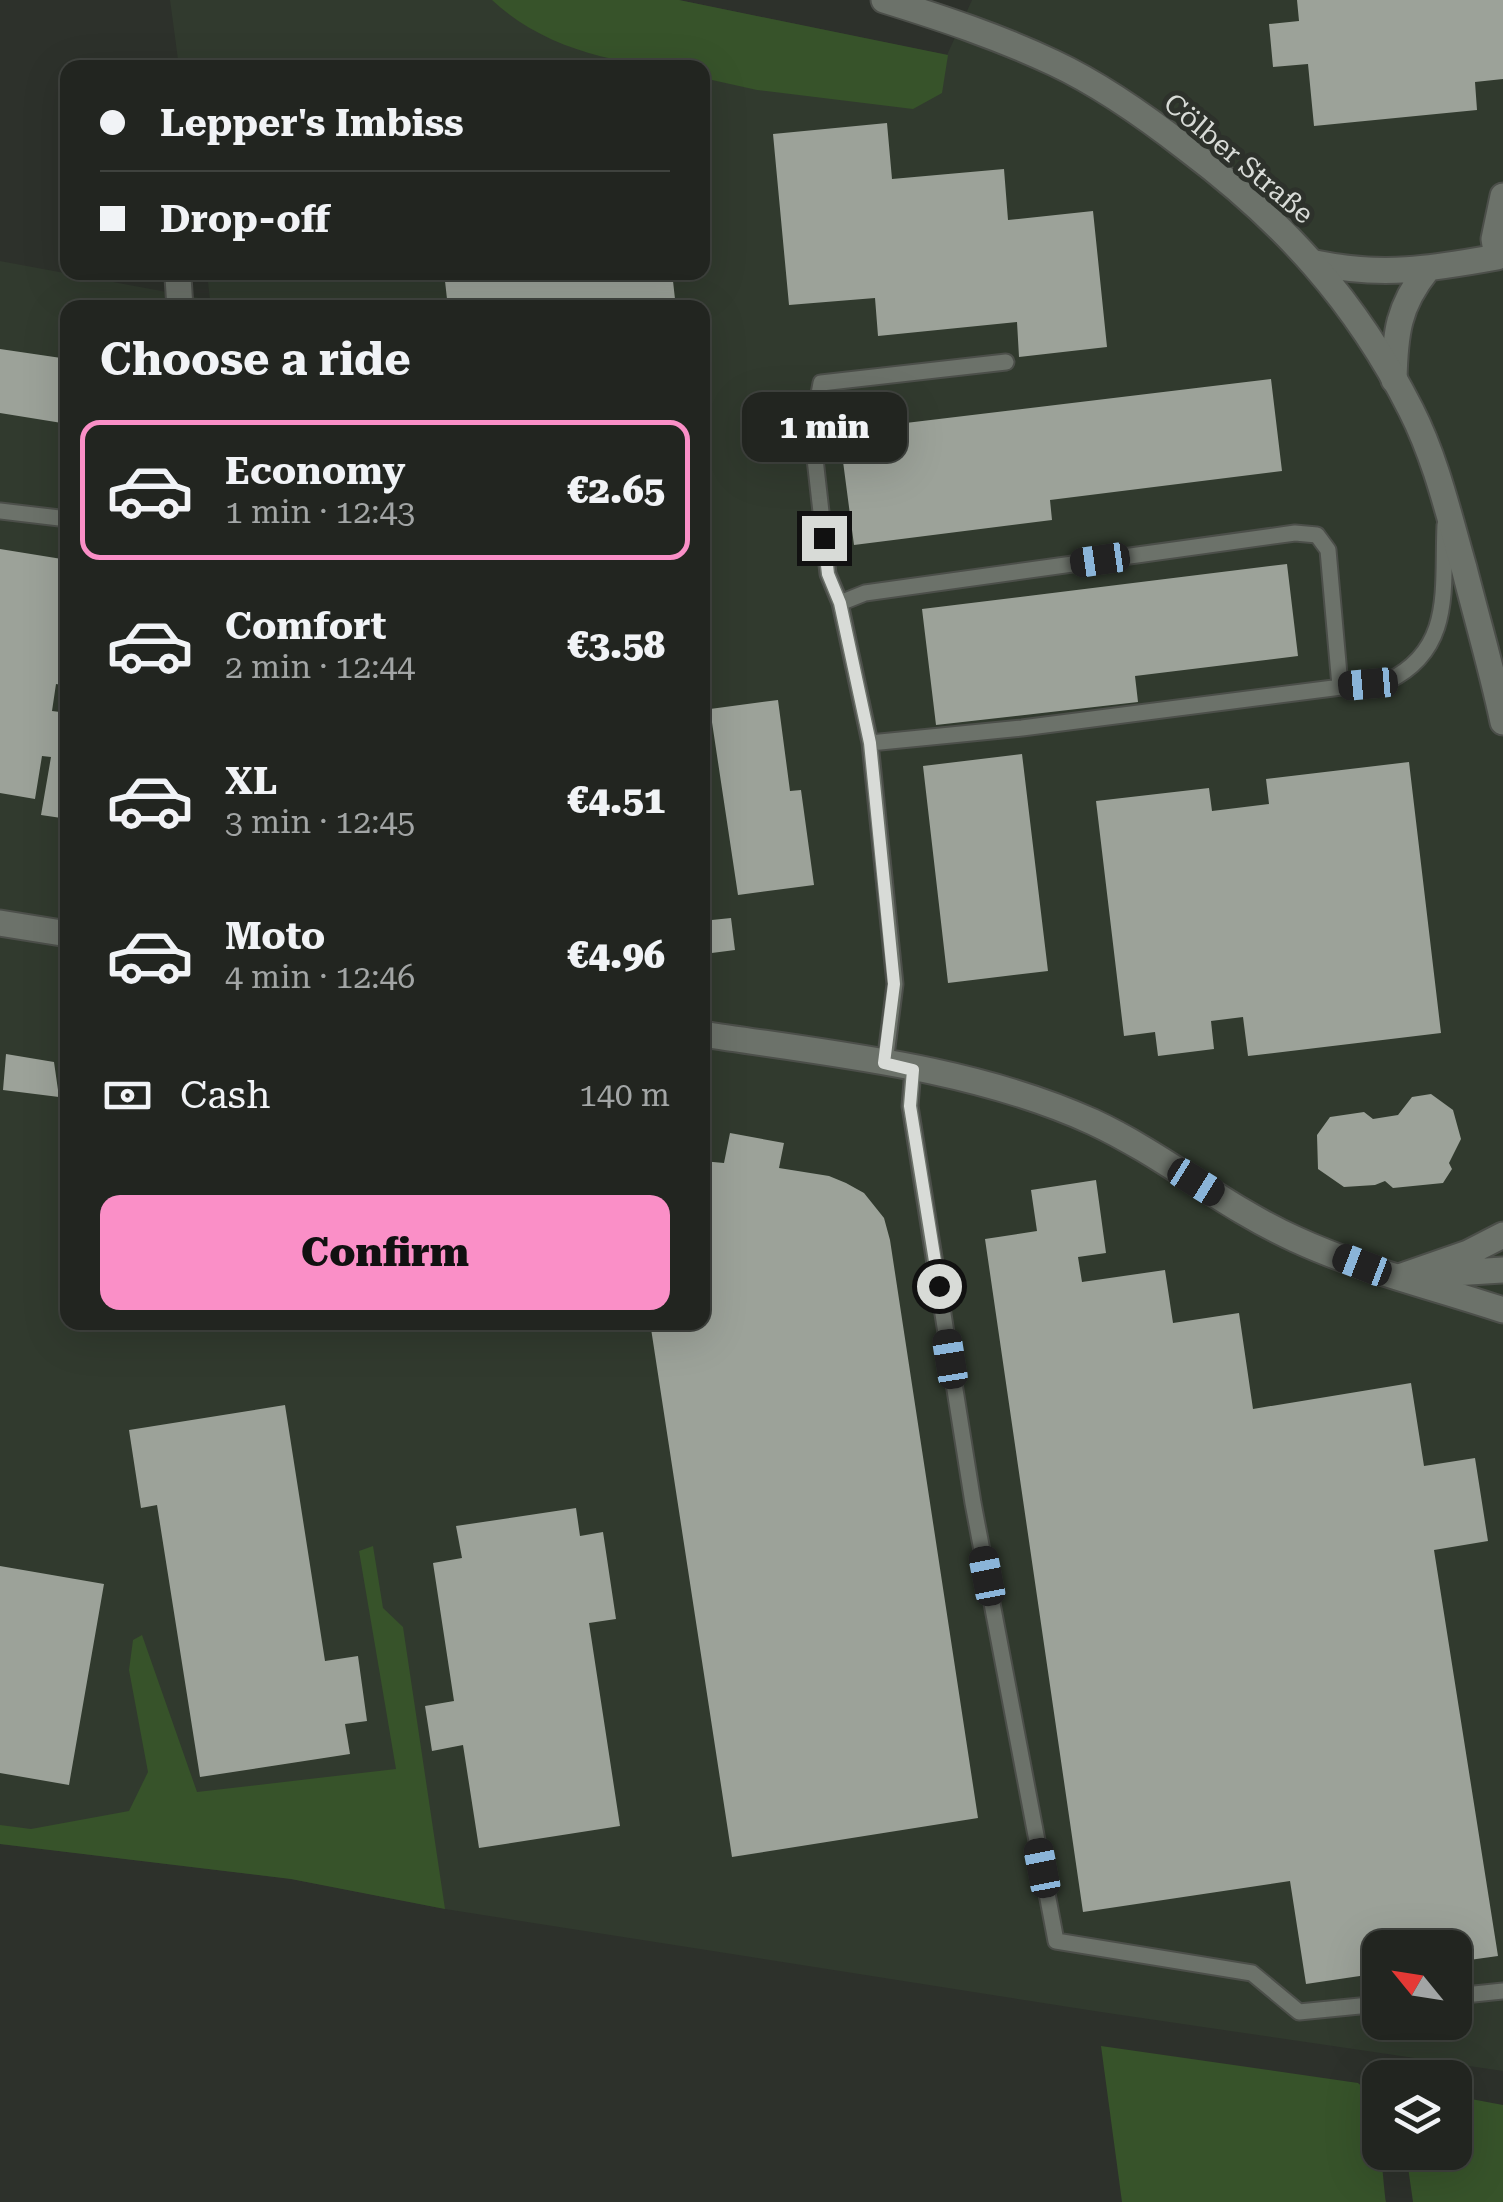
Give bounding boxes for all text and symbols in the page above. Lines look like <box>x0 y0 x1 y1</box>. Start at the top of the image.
street label: Cölber Straße <box>1157 86 1320 231</box>
text: Lepper's Imbiss <box>160 101 464 145</box>
text: Drop-off <box>160 197 330 241</box>
text: Choose a ride <box>100 333 411 386</box>
callout: 1 min <box>742 393 906 463</box>
text: 1 min <box>780 408 869 446</box>
icon: car <box>105 445 195 535</box>
text: Economy <box>225 449 405 493</box>
text: €2.65 <box>567 468 665 512</box>
text: 1 min · 12:43 <box>225 493 415 531</box>
route end <box>802 516 847 561</box>
car <box>1068 541 1132 579</box>
icon: car <box>105 600 195 690</box>
text: Comfort <box>225 604 386 648</box>
text: €3.58 <box>567 623 665 667</box>
text: 2 min · 12:44 <box>225 648 415 686</box>
car <box>1337 666 1399 702</box>
icon: car <box>105 755 195 845</box>
text: XL <box>225 759 277 803</box>
text: €4.51 <box>567 778 665 822</box>
text: 3 min · 12:45 <box>225 803 415 841</box>
icon: car <box>105 910 195 1000</box>
text: Moto <box>225 914 325 958</box>
text: €4.96 <box>567 933 665 977</box>
text: 4 min · 12:46 <box>225 958 415 996</box>
icon: cash <box>100 1068 155 1123</box>
text: Cash <box>180 1073 270 1117</box>
text: 140 m <box>579 1076 670 1114</box>
car <box>1163 1153 1229 1211</box>
button: Confirm <box>100 1195 670 1310</box>
car <box>1329 1240 1395 1290</box>
route start <box>917 1264 962 1309</box>
car <box>930 1327 970 1391</box>
car <box>967 1544 1007 1608</box>
car <box>1022 1836 1062 1900</box>
north arrow <box>1362 1930 1472 2040</box>
map controls <box>1362 1930 1472 2170</box>
button: layers <box>1362 2060 1472 2170</box>

